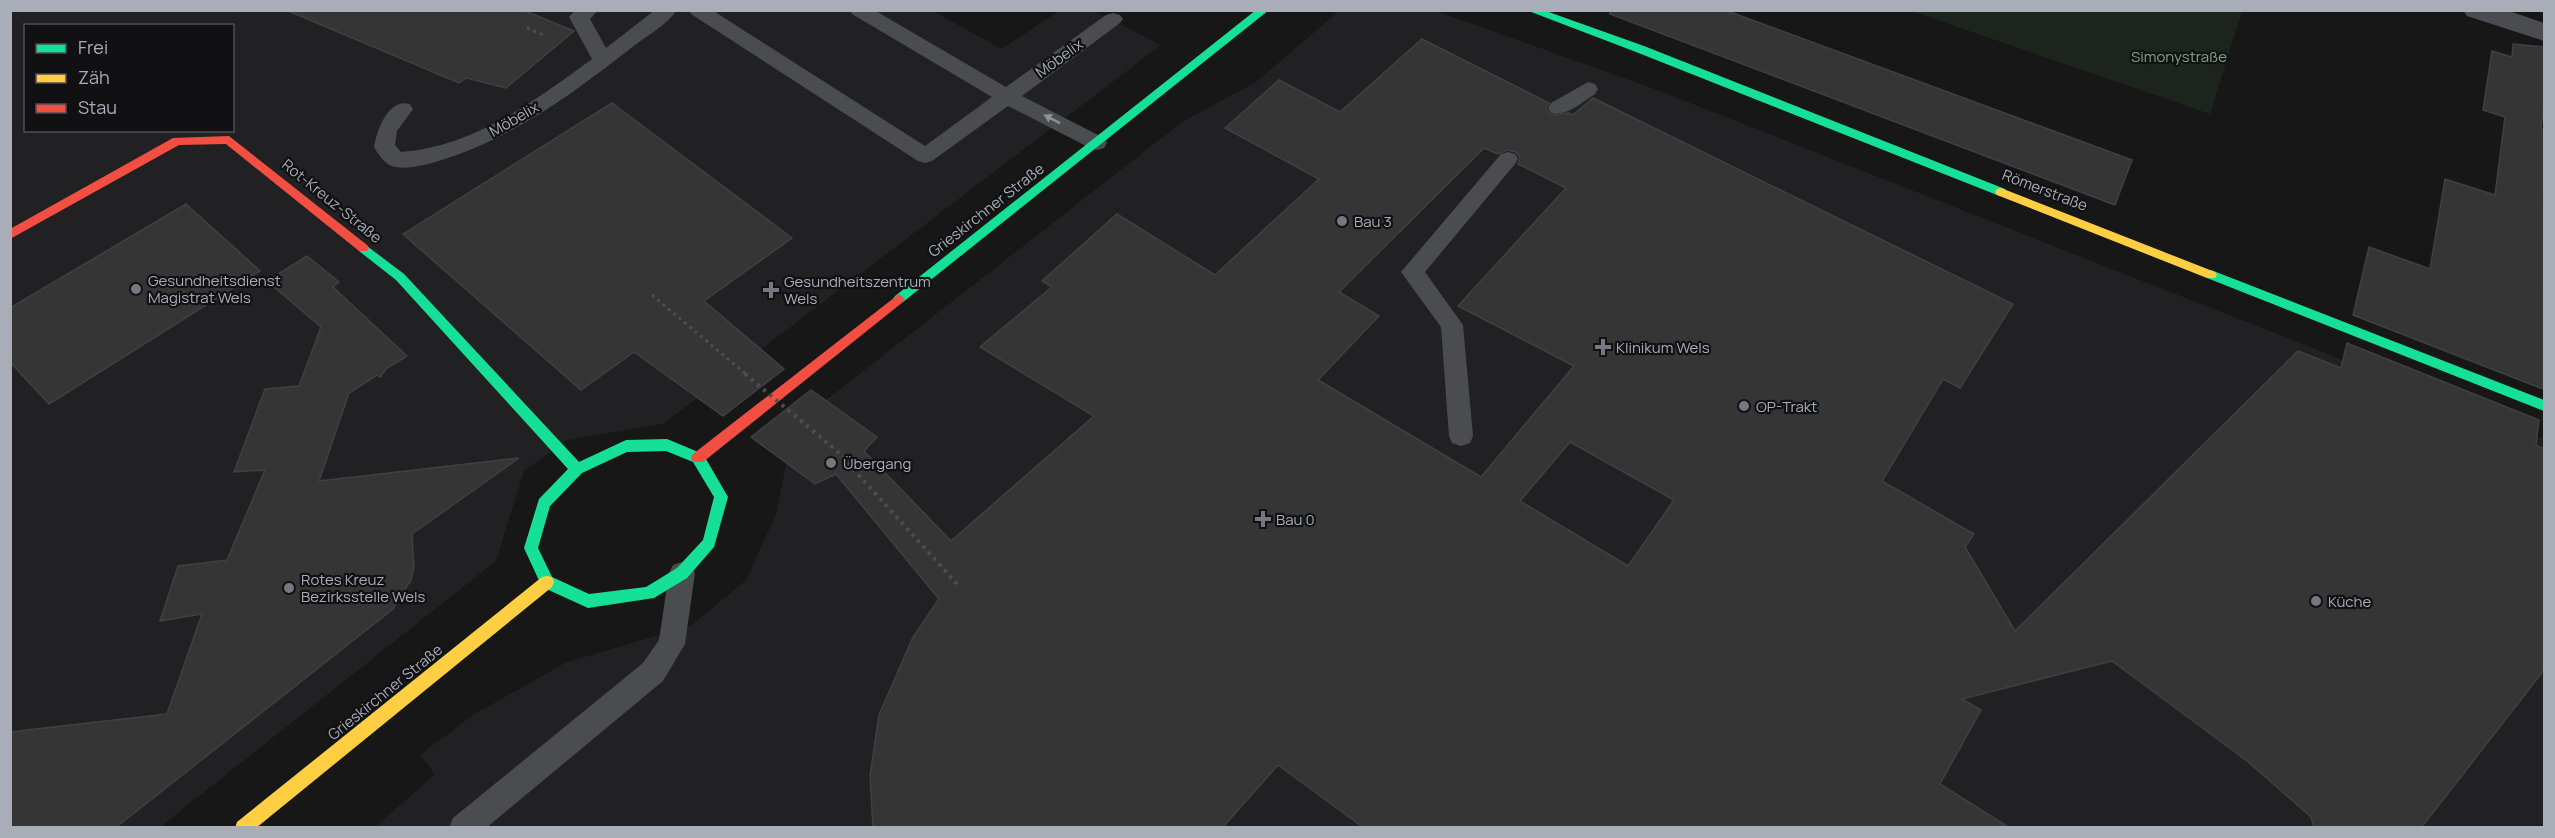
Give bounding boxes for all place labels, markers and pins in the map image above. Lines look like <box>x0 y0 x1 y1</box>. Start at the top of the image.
place label: Bau 3 <box>1354 211 1392 232</box>
marker: Bau 3 <box>1335 214 1349 228</box>
place label: Gesundheitsdienst Magistrat Wels <box>148 270 281 308</box>
place label: Gesundheitszentrum Wels <box>784 271 931 309</box>
marker: Gesundheitszentrum Wels <box>762 281 780 299</box>
marker: Gesundheitsdienst Magistrat Wels <box>129 282 143 296</box>
place label: Klinikum Wels <box>1616 337 1710 358</box>
marker: Klinikum Wels <box>1594 338 1612 356</box>
place label: OP-Trakt <box>1756 396 1817 417</box>
marker: OP-Trakt <box>1737 399 1751 413</box>
place label: Übergang <box>843 453 911 474</box>
marker: Übergang <box>824 456 838 470</box>
place label: Bau 0 <box>1276 509 1315 530</box>
marker: Bau 0 <box>1254 510 1272 528</box>
place label: Rotes Kreuz Bezirksstelle Wels <box>301 569 426 607</box>
marker: Rotes Kreuz Bezirksstelle Wels <box>282 581 296 595</box>
place label: Küche <box>2328 591 2371 612</box>
marker: Küche <box>2309 594 2323 608</box>

